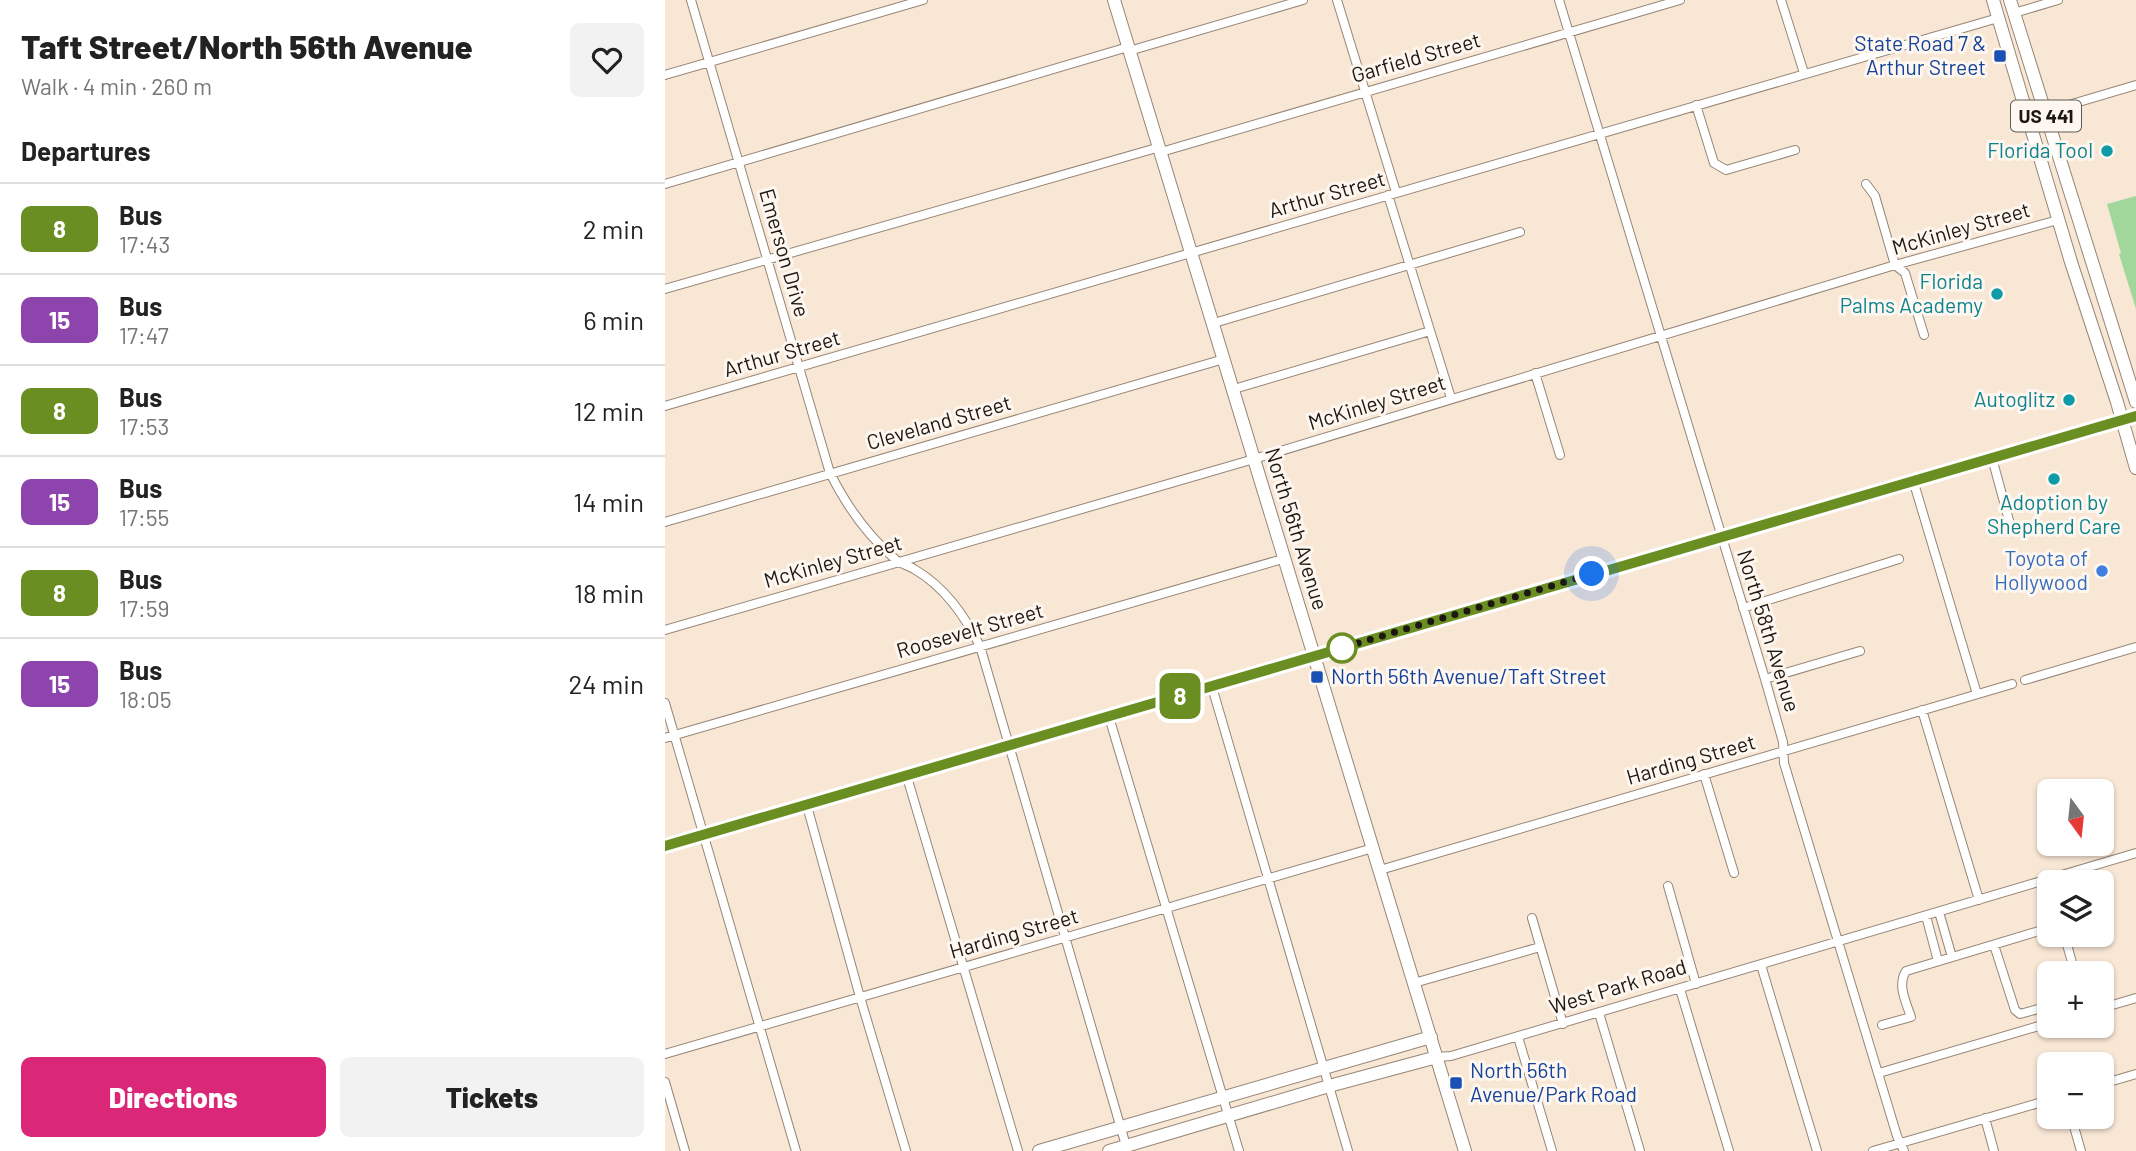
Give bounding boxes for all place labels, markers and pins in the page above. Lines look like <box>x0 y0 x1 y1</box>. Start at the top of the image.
place label: State Road 7 & Arthur Street <box>1854 30 1986 79</box>
marker: State Road 7 & Arthur Street <box>1992 48 2008 64</box>
place label: Florida Tool <box>1987 137 2093 162</box>
marker: Florida Tool <box>2099 143 2115 159</box>
place label: Florida Palms Academy <box>1840 268 1983 317</box>
marker: Florida Palms Academy <box>1989 286 2005 302</box>
place label: Autoglitz <box>1974 386 2055 411</box>
marker: Autoglitz <box>2061 392 2077 408</box>
marker: Adoption by Shepherd Care <box>2046 471 2062 487</box>
place label: Adoption by Shepherd Care <box>1987 489 2121 538</box>
place label: Toyota of Hollywood <box>1994 545 2088 594</box>
marker: Toyota of Hollywood <box>2094 563 2110 579</box>
unlabelled marker <box>1327 633 1357 663</box>
place label: North 56th Avenue/Taft Street <box>1331 663 1607 688</box>
marker: North 56th Avenue/Taft Street <box>1309 669 1325 685</box>
place label: North 56th Avenue/Park Road <box>1470 1057 1637 1106</box>
marker: North 56th Avenue/Park Road <box>1448 1075 1464 1091</box>

